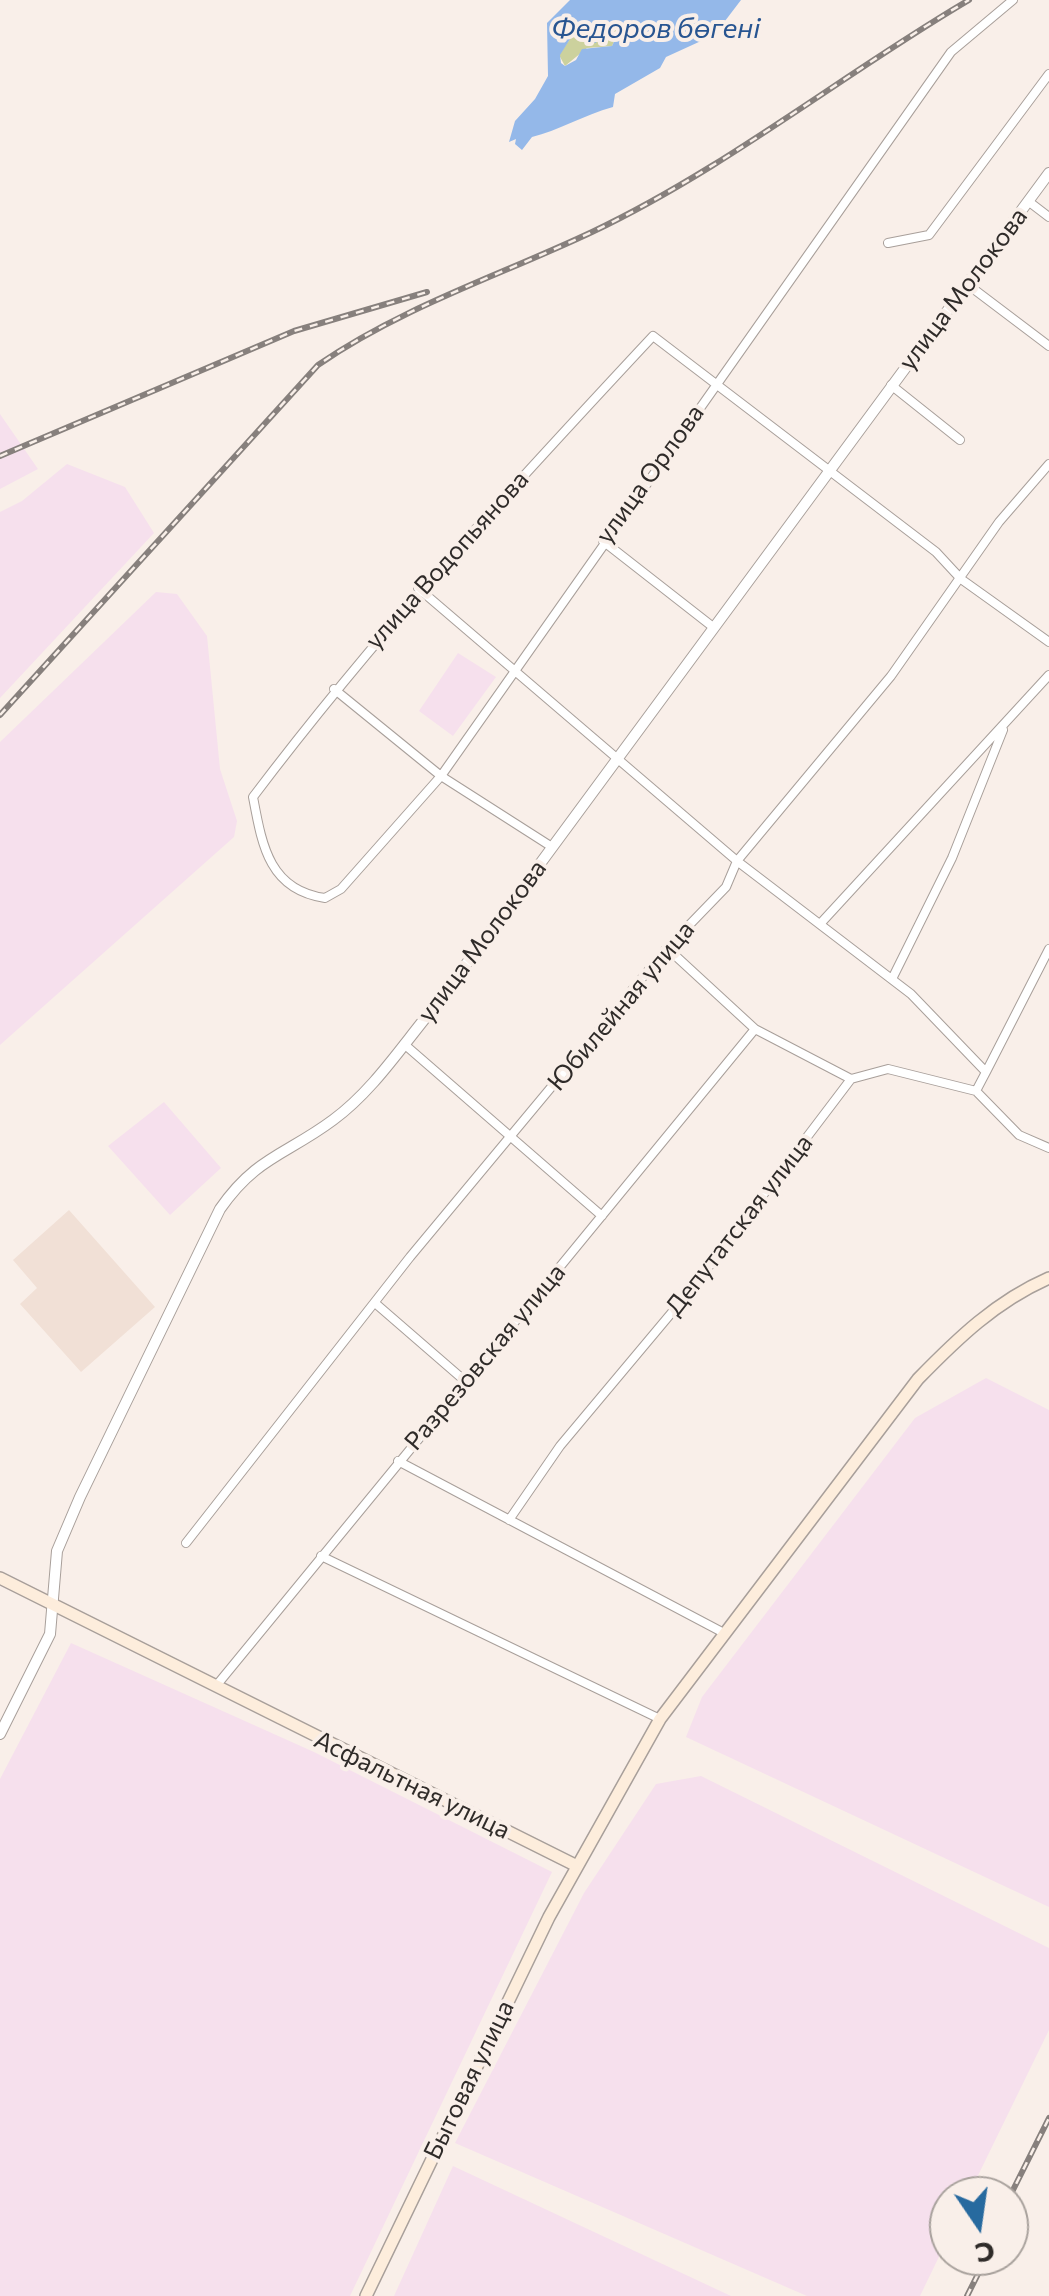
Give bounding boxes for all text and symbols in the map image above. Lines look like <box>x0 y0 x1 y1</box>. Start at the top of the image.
water label: Федоров бөгені <box>552 12 760 46</box>
street label: улица Молокова <box>892 202 1034 376</box>
street label: улица Орлова <box>590 399 710 549</box>
street label: улица Водопьянова <box>359 465 535 655</box>
street label: улица Молокова <box>411 854 553 1028</box>
street label: Юбилейная улица <box>541 915 701 1097</box>
street label: Депутатская улица <box>659 1129 819 1321</box>
street label: Разрезовская улица <box>398 1258 572 1456</box>
street label: Асфальтная улица <box>309 1725 515 1845</box>
street label: Бытовая улица <box>418 1996 520 2164</box>
north arrow <box>929 2176 1029 2276</box>
text: С <box>972 2235 998 2272</box>

